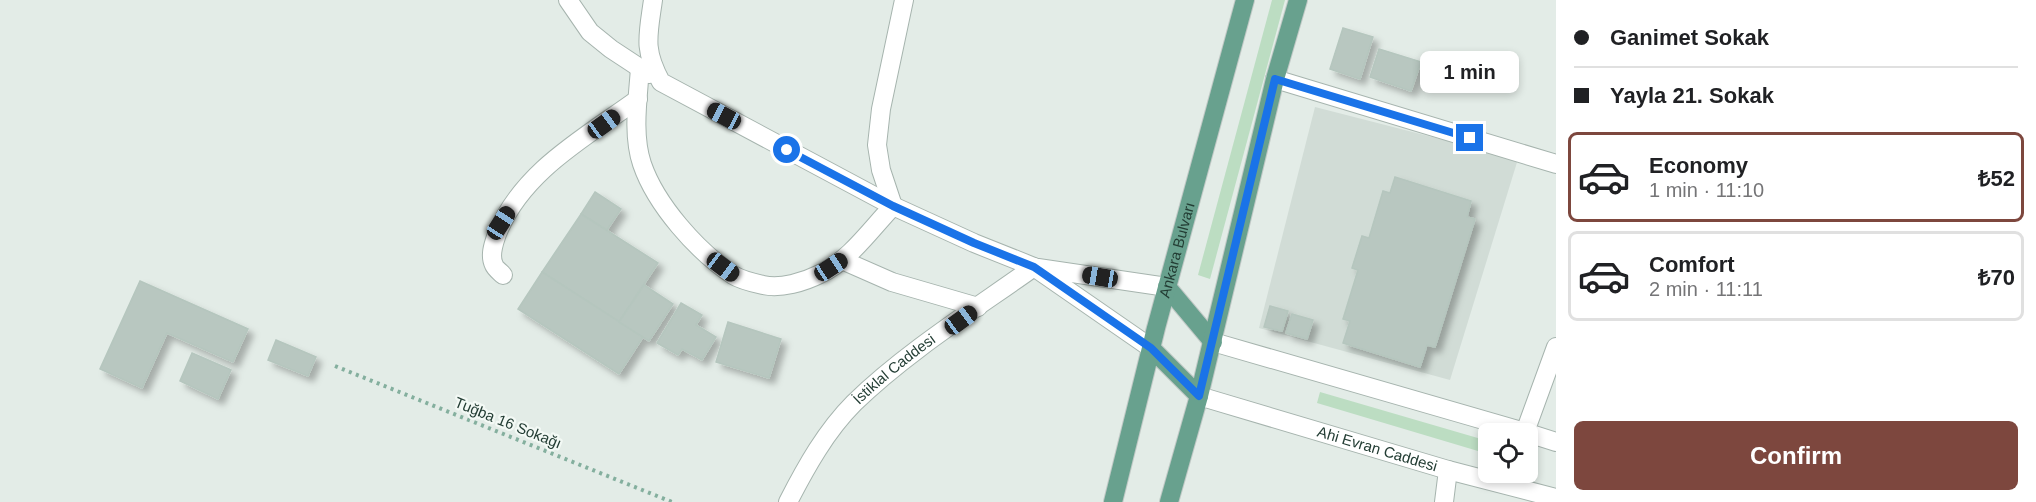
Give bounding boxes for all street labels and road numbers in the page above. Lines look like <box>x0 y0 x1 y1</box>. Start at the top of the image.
street label: Ankara Bulvarı <box>1156 200 1198 300</box>
street label: İstiklal Caddesi <box>849 330 938 407</box>
street label: Tuğba 16 Sokağı <box>452 393 564 452</box>
street label: Ahi Evran Caddesi <box>1315 423 1439 474</box>

